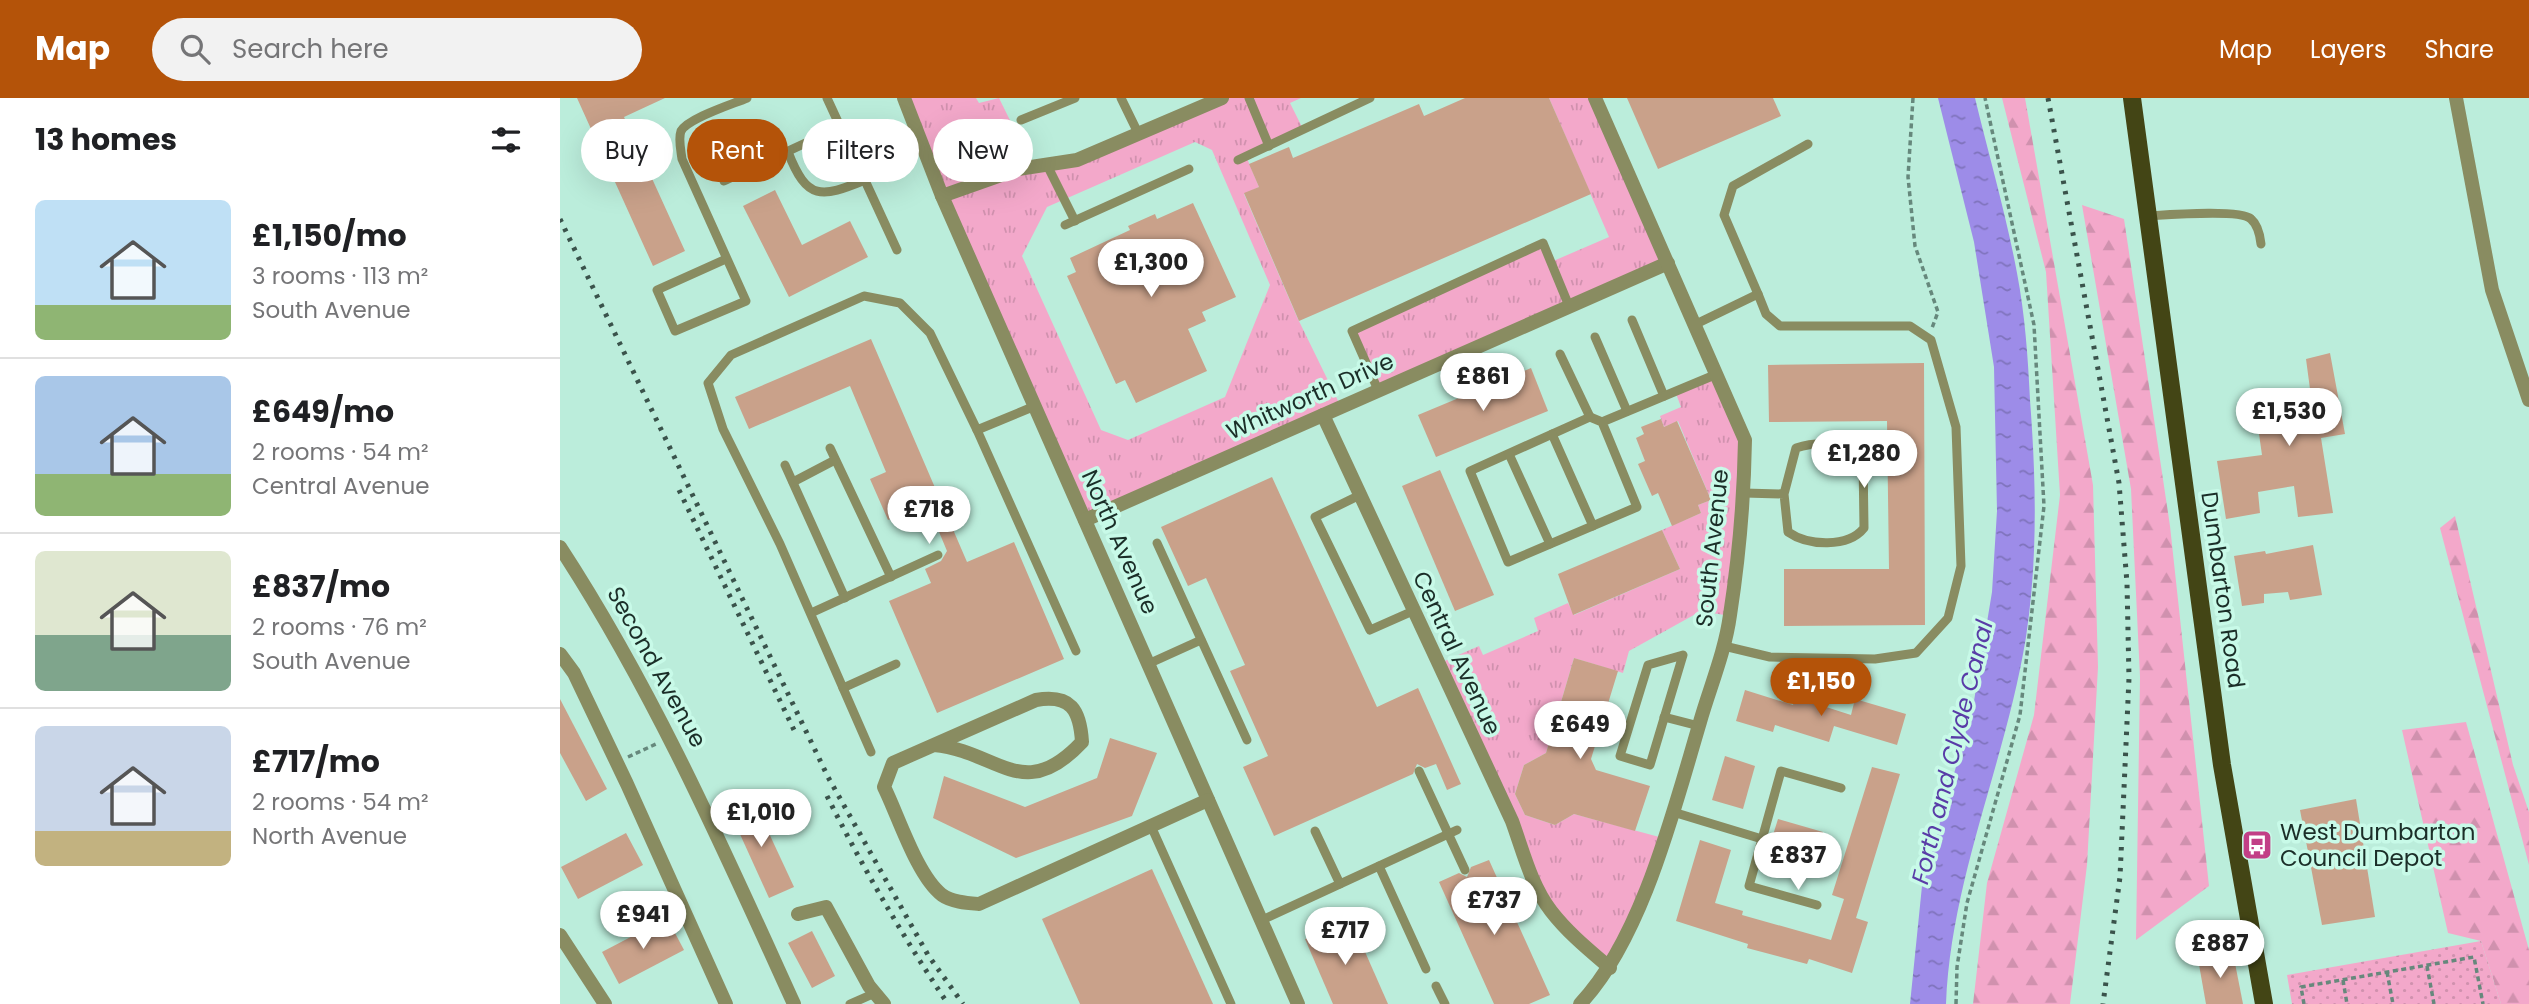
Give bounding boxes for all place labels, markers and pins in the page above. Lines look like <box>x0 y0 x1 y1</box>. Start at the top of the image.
pin: £1,300 <box>1094 240 1208 299</box>
pin: £861 <box>1442 354 1524 413</box>
pin: £1,530 <box>2232 388 2346 448</box>
pin: £1,280 <box>1807 430 1921 490</box>
pin: £718 <box>888 486 970 546</box>
pin: £1,150 <box>1764 658 1878 718</box>
pin: £649 <box>1539 702 1621 761</box>
pin: £1,010 <box>704 790 818 849</box>
place label: West Dumbarton Council Depot <box>2280 816 2475 874</box>
bus stop icon: West Dumbarton Council Depot <box>2240 828 2274 862</box>
pin: £837 <box>1757 832 1839 892</box>
pin: £737 <box>1453 878 1535 937</box>
pin: £941 <box>602 892 684 951</box>
pin: £717 <box>1304 908 1386 967</box>
pin: £887 <box>2179 920 2261 980</box>

